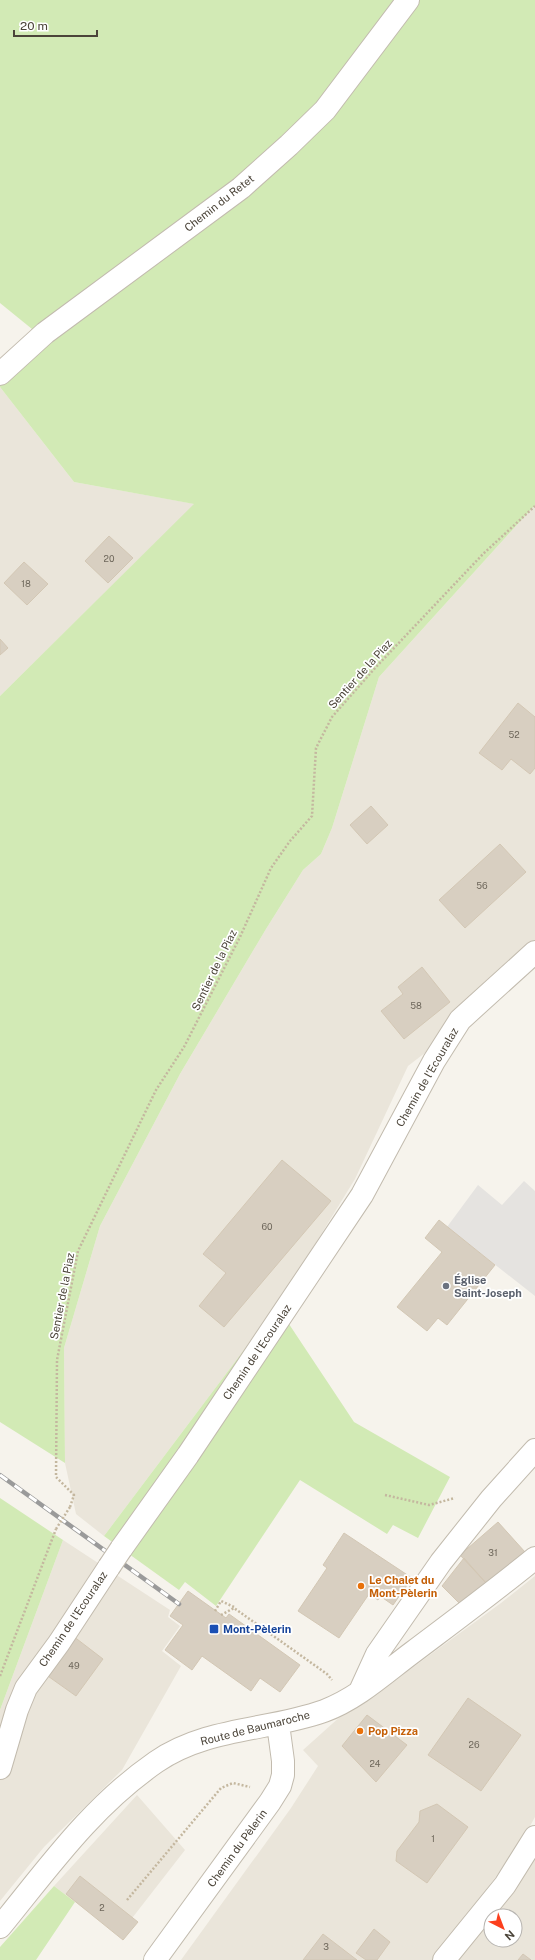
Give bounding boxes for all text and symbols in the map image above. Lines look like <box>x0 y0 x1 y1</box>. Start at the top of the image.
scale bar <box>14 12 97 38</box>
text: 20 m <box>20 19 48 33</box>
street label: Chemin du Retet <box>182 172 256 234</box>
house number: 20 <box>104 553 115 564</box>
house number: 18 <box>21 578 31 589</box>
street label: Sentier de la Piaz <box>326 637 394 711</box>
house number: 52 <box>508 729 520 740</box>
house number: 56 <box>476 880 488 891</box>
street label: Sentier de la Piaz <box>189 928 239 1012</box>
house number: 58 <box>410 1000 422 1011</box>
street label: Chemin de l'Ecouralaz <box>394 1025 460 1129</box>
house number: 60 <box>261 1221 273 1232</box>
street label: Sentier de la Piaz <box>48 1252 76 1340</box>
place label: Église Saint-Joseph <box>454 1273 522 1299</box>
marker: Église Saint-Joseph <box>441 1281 451 1291</box>
street label: Chemin de l'Ecouralaz <box>221 1302 293 1402</box>
house number: 31 <box>488 1547 498 1558</box>
street label: Chemin de l'Ecouralaz <box>37 1569 109 1669</box>
place label: Le Chalet du Mont-Pèlerin <box>369 1574 437 1599</box>
marker: Le Chalet du Mont-Pèlerin <box>356 1581 366 1591</box>
marker: Mont-Pèlerin <box>208 1623 220 1635</box>
place label: Mont-Pèlerin <box>223 1623 291 1635</box>
house number: 49 <box>68 1660 80 1671</box>
street label: Route de Baumaroche <box>199 1709 311 1747</box>
place label: Pop Pizza <box>368 1725 418 1737</box>
marker: Pop Pizza <box>355 1726 365 1736</box>
house number: 26 <box>469 1739 480 1750</box>
house number: 24 <box>369 1758 381 1769</box>
street label: Chemin du Pèlerin <box>205 1807 269 1889</box>
house number: 1 <box>431 1833 435 1844</box>
house number: 2 <box>99 1902 105 1913</box>
north arrow <box>483 1908 523 1948</box>
text: N <box>502 1928 517 1943</box>
house number: 3 <box>323 1941 329 1952</box>

